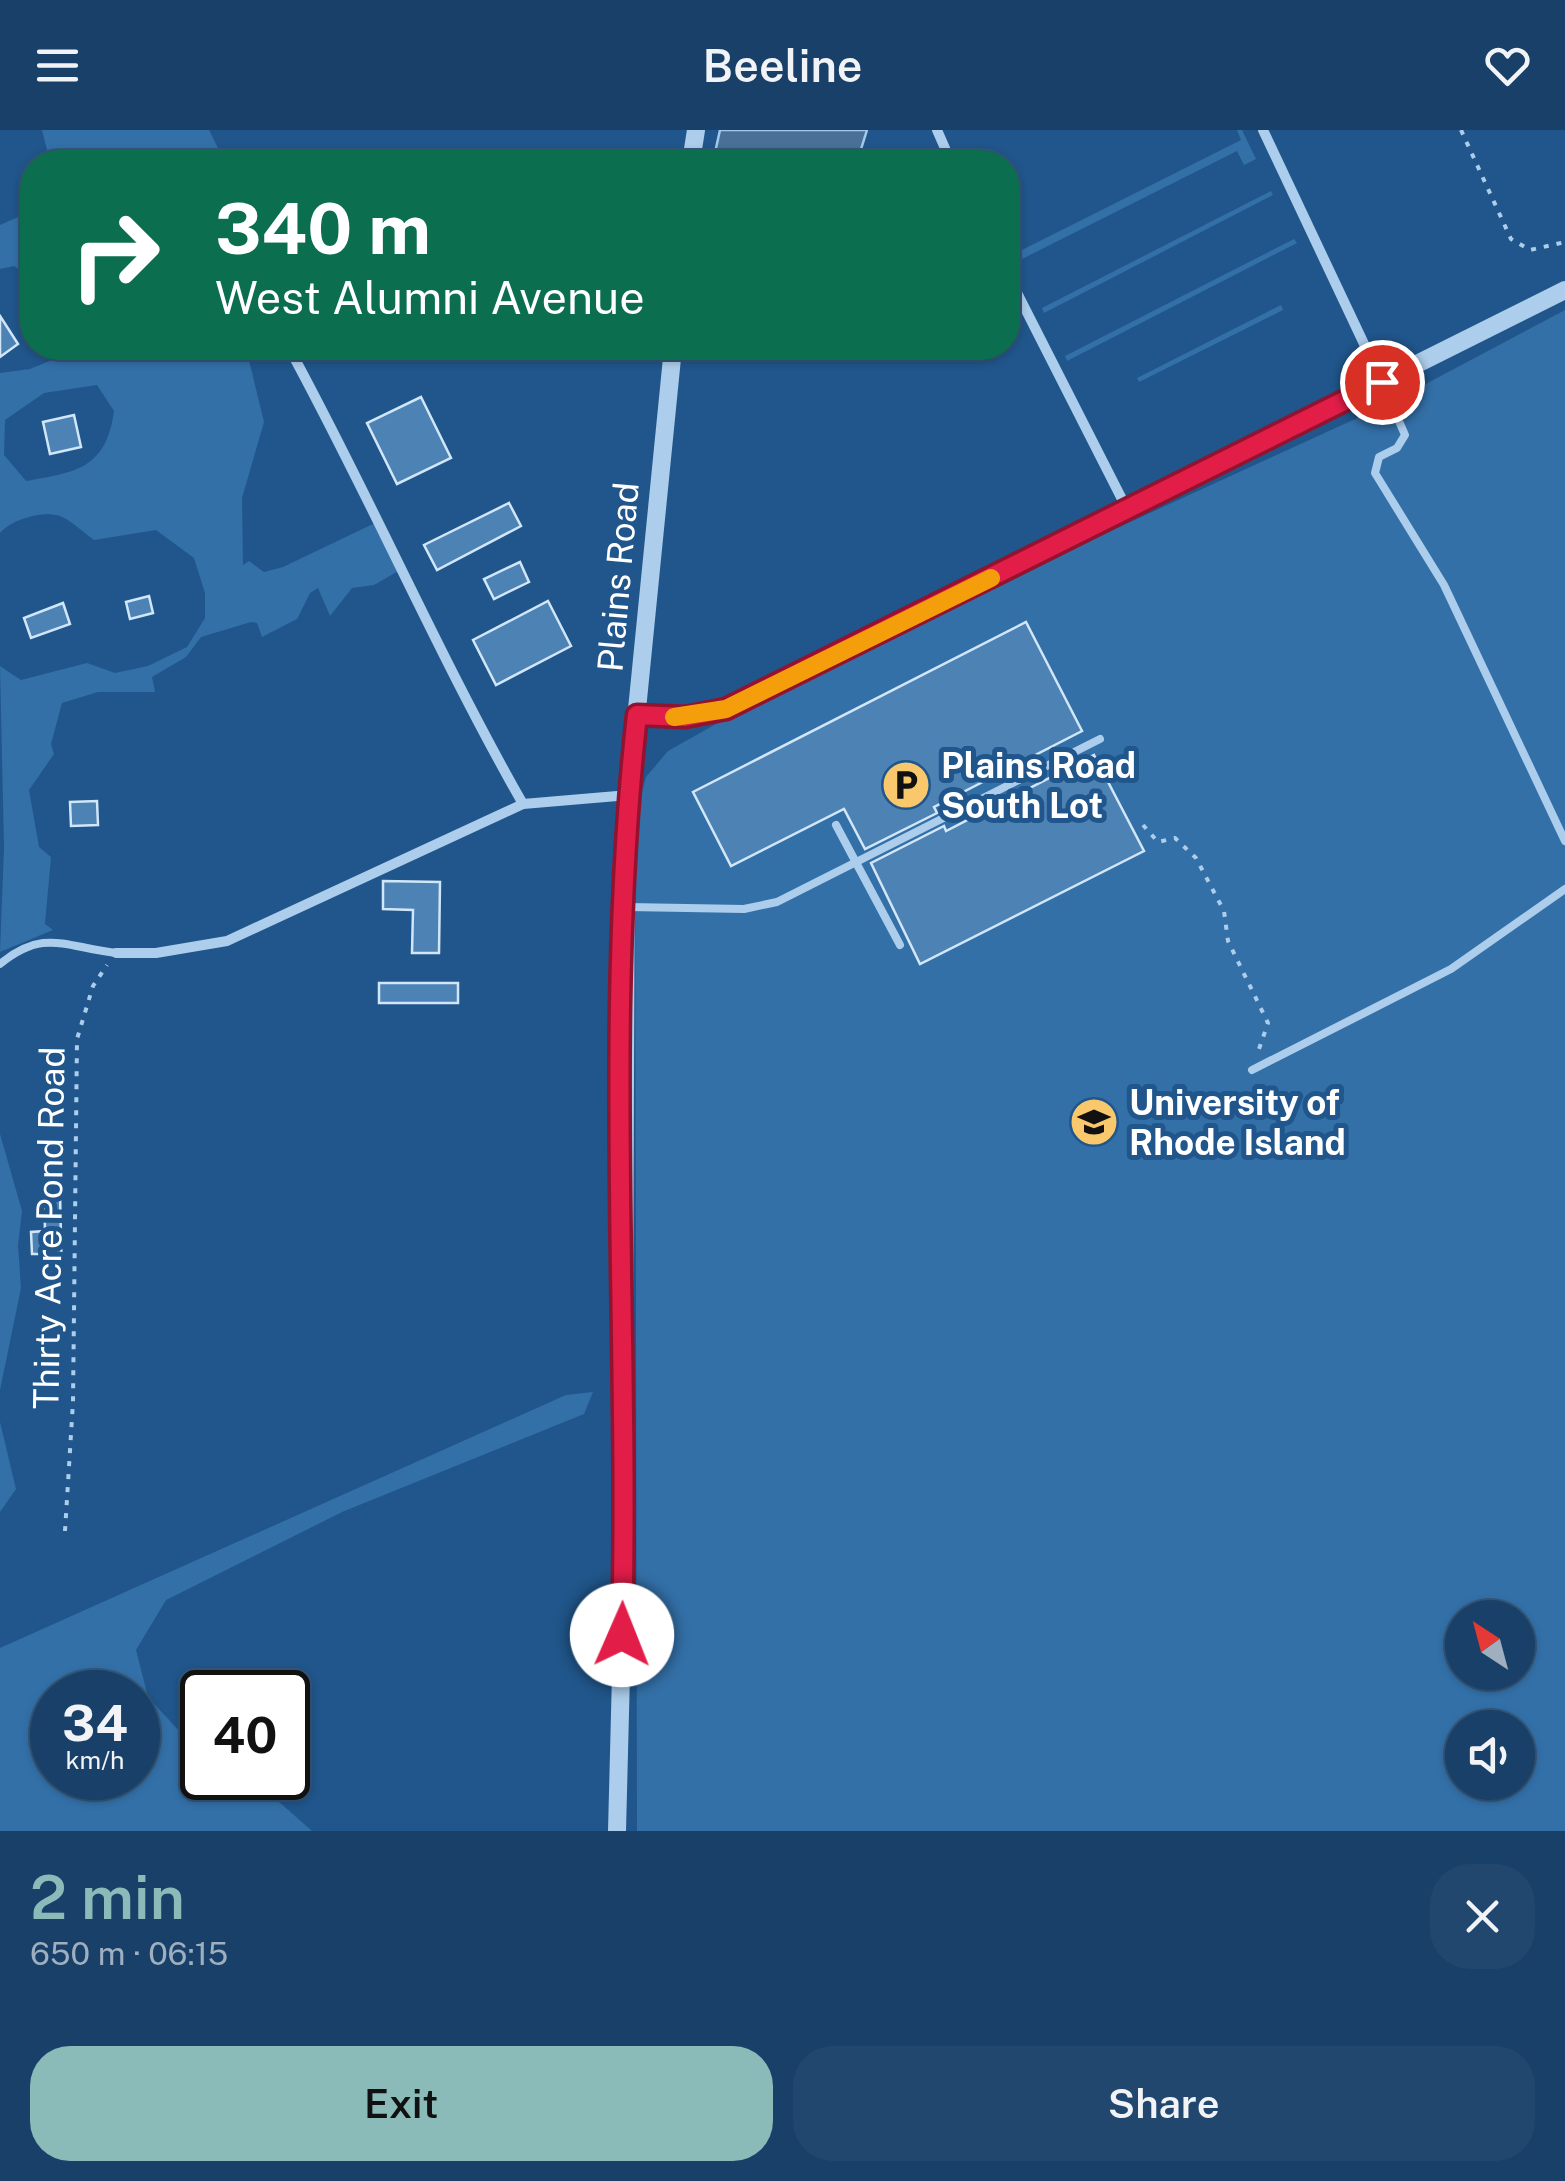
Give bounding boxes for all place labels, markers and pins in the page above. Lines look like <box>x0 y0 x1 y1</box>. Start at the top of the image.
pin <box>1340 340 1425 425</box>
place label: Plains Road South Lot <box>941 745 1136 826</box>
parking icon: Plains Road South Lot <box>880 759 932 811</box>
place label: University of Rhode Island <box>1129 1082 1346 1163</box>
school or university icon: University of Rhode Island <box>1068 1096 1120 1148</box>

